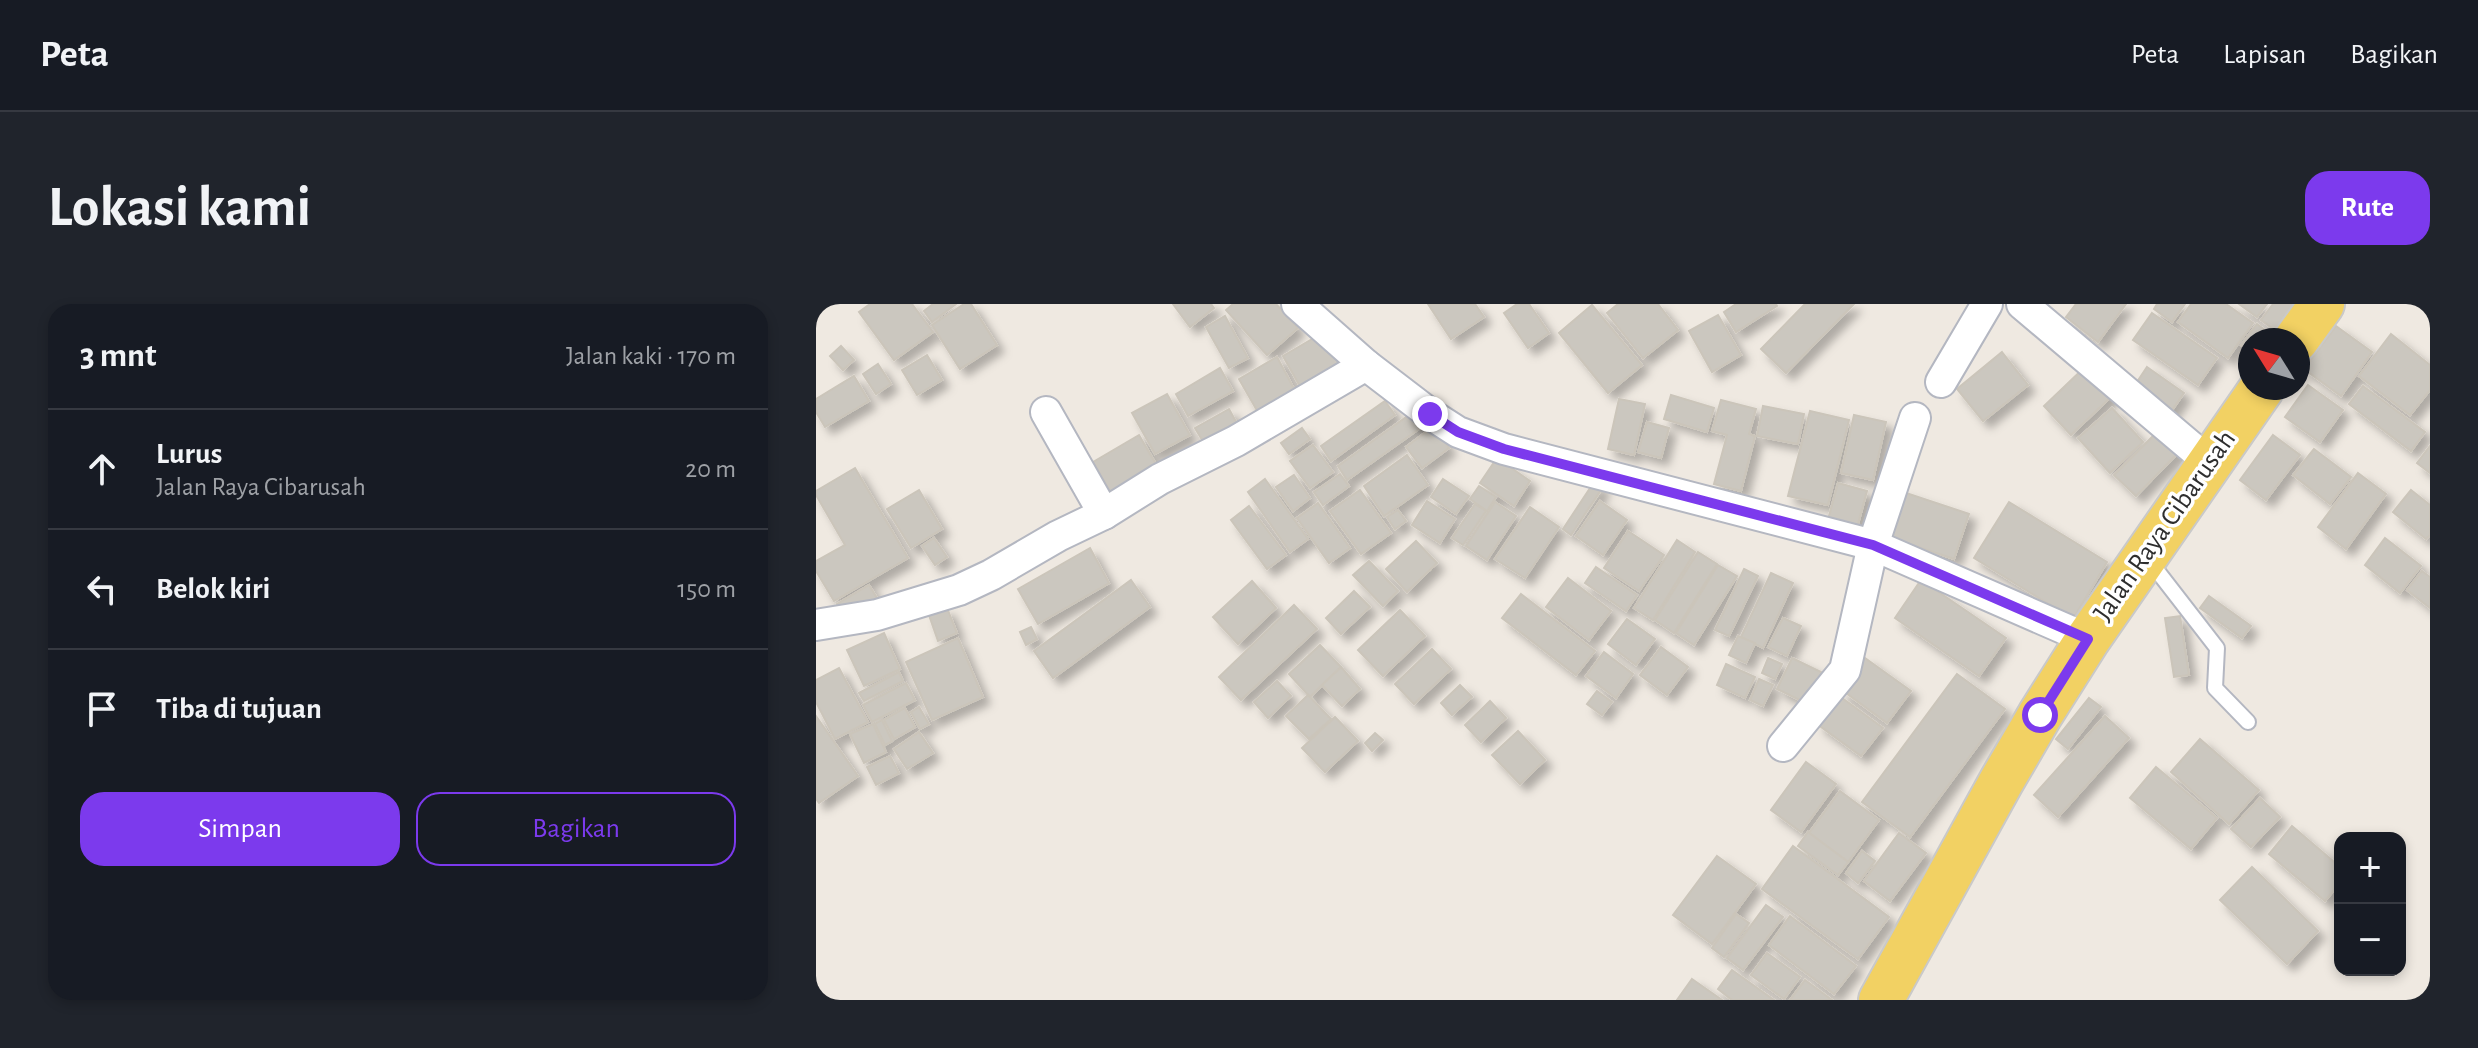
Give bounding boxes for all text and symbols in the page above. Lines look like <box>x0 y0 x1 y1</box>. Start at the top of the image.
text: Peta <box>40 36 109 74</box>
text: Peta <box>2131 41 2179 69</box>
text: Lapisan <box>2223 41 2306 69</box>
text: Bagikan <box>2350 41 2438 69</box>
button: Rute <box>2305 171 2430 245</box>
text: Lokasi kami <box>48 180 311 236</box>
north arrow <box>2238 328 2310 400</box>
text: 3 mnt <box>80 339 157 373</box>
text: Jalan kaki · 170 m <box>566 343 736 369</box>
route end <box>1412 396 1448 432</box>
street label: Jalan Raya Cibarusah <box>2089 425 2241 627</box>
text: Lurus <box>156 439 222 469</box>
icon: ahead <box>80 447 124 491</box>
text: 20 m <box>685 456 736 482</box>
text: Jalan Raya Cibarusah <box>156 474 366 500</box>
icon: left <box>80 567 124 611</box>
text: Belok kiri <box>156 574 270 604</box>
text: 150 m <box>677 576 736 602</box>
icon: arrive <box>80 687 124 731</box>
text: Tiba di tujuan <box>156 694 322 724</box>
route start <box>2022 697 2058 733</box>
button: Simpan <box>80 792 400 866</box>
button: Bagikan <box>416 792 736 866</box>
map controls <box>2334 832 2406 976</box>
button: + <box>2334 832 2406 904</box>
button: − <box>2334 904 2406 976</box>

